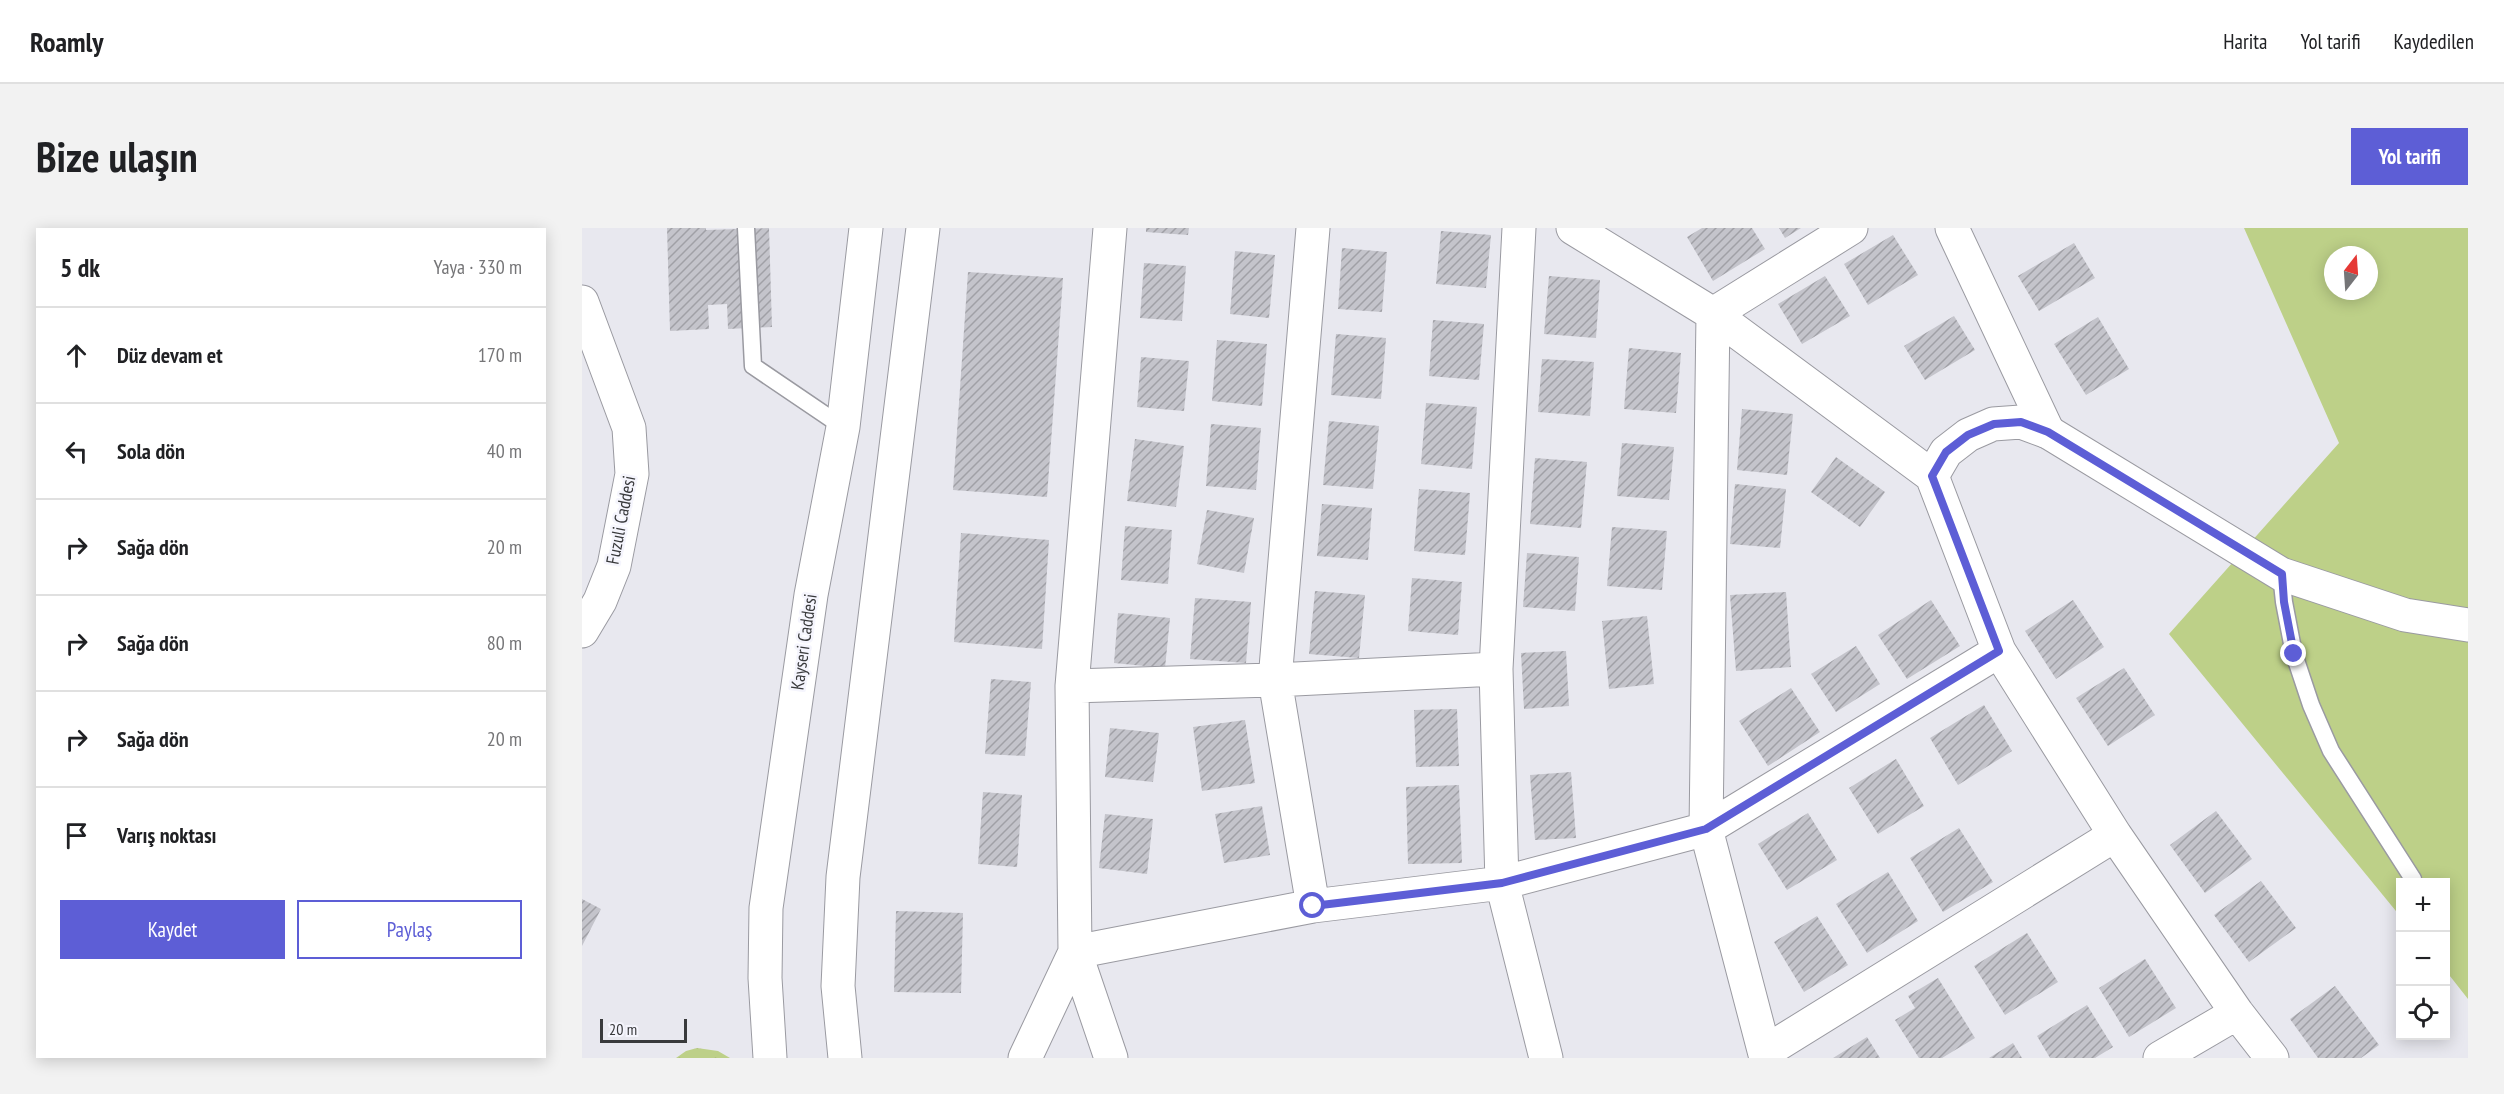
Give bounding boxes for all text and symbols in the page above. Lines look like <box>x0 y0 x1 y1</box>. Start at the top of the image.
text: Roamly <box>30 23 104 60</box>
text: Harita <box>2223 28 2267 55</box>
text: Yol tarifi <box>2300 28 2361 55</box>
text: Kaydedilen <box>2394 28 2474 55</box>
button: Yol tarifi <box>2351 128 2468 185</box>
text: Bize ulaşın <box>36 129 198 184</box>
north arrow <box>2324 246 2378 300</box>
text: 5 dk <box>60 251 100 284</box>
text: Yaya · 330 m <box>434 254 522 280</box>
icon: ahead <box>60 339 93 372</box>
text: Düz devam et <box>117 341 223 369</box>
text: 170 m <box>478 342 522 368</box>
icon: left <box>60 435 93 468</box>
text: Sola dön <box>117 437 185 465</box>
text: 40 m <box>487 438 522 464</box>
street label: Fuzuli Caddesi <box>601 474 640 566</box>
icon: right <box>60 531 93 564</box>
text: Sağa dön <box>117 533 189 561</box>
text: 20 m <box>487 534 522 560</box>
street label: Kayseri Caddesi <box>785 592 822 691</box>
icon: right <box>60 627 93 660</box>
text: Sağa dön <box>117 629 189 657</box>
text: 80 m <box>487 630 522 656</box>
route end <box>2280 640 2306 666</box>
icon: right <box>60 723 93 756</box>
text: Sağa dön <box>117 725 189 753</box>
text: 20 m <box>487 726 522 752</box>
icon: arrive <box>60 819 93 852</box>
text: Varış noktası <box>117 821 217 849</box>
map controls <box>2396 878 2450 1040</box>
button: + <box>2396 878 2450 932</box>
route start <box>1299 892 1325 918</box>
button: Kaydet <box>60 900 285 959</box>
button: Paylaş <box>297 900 522 959</box>
button: − <box>2396 932 2450 986</box>
button: locate <box>2396 986 2450 1040</box>
scale bar <box>600 1016 687 1044</box>
text: 20 m <box>609 1019 637 1039</box>

